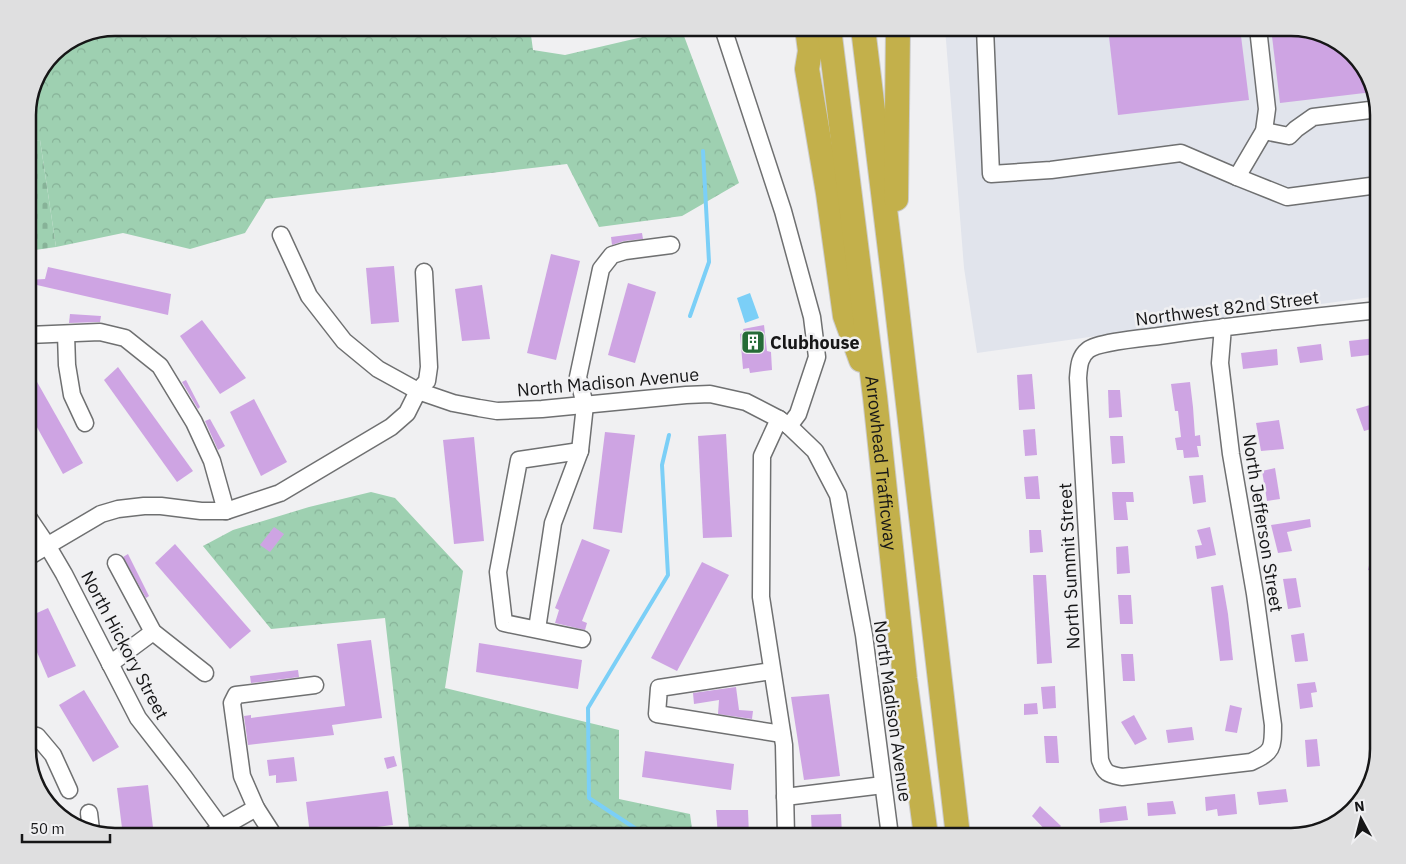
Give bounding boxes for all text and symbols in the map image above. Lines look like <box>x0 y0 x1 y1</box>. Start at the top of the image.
street label: Northwest 82nd Street <box>1134 285 1320 331</box>
building icon: Clubhouse <box>740 329 766 355</box>
place label: Clubhouse <box>770 331 860 354</box>
street label: North Madison Avenue <box>516 363 700 401</box>
street label: Arrowhead Trafficway <box>861 374 903 551</box>
street label: North Jefferson Street <box>1238 432 1288 614</box>
street label: North Summit Street <box>1053 482 1085 650</box>
street label: North Hickory Street <box>76 567 174 723</box>
street label: North Madison Avenue <box>869 619 917 803</box>
north arrow <box>1336 794 1386 844</box>
text: N <box>1353 797 1366 816</box>
scale bar <box>22 812 110 844</box>
text: 50 m <box>30 819 65 838</box>

